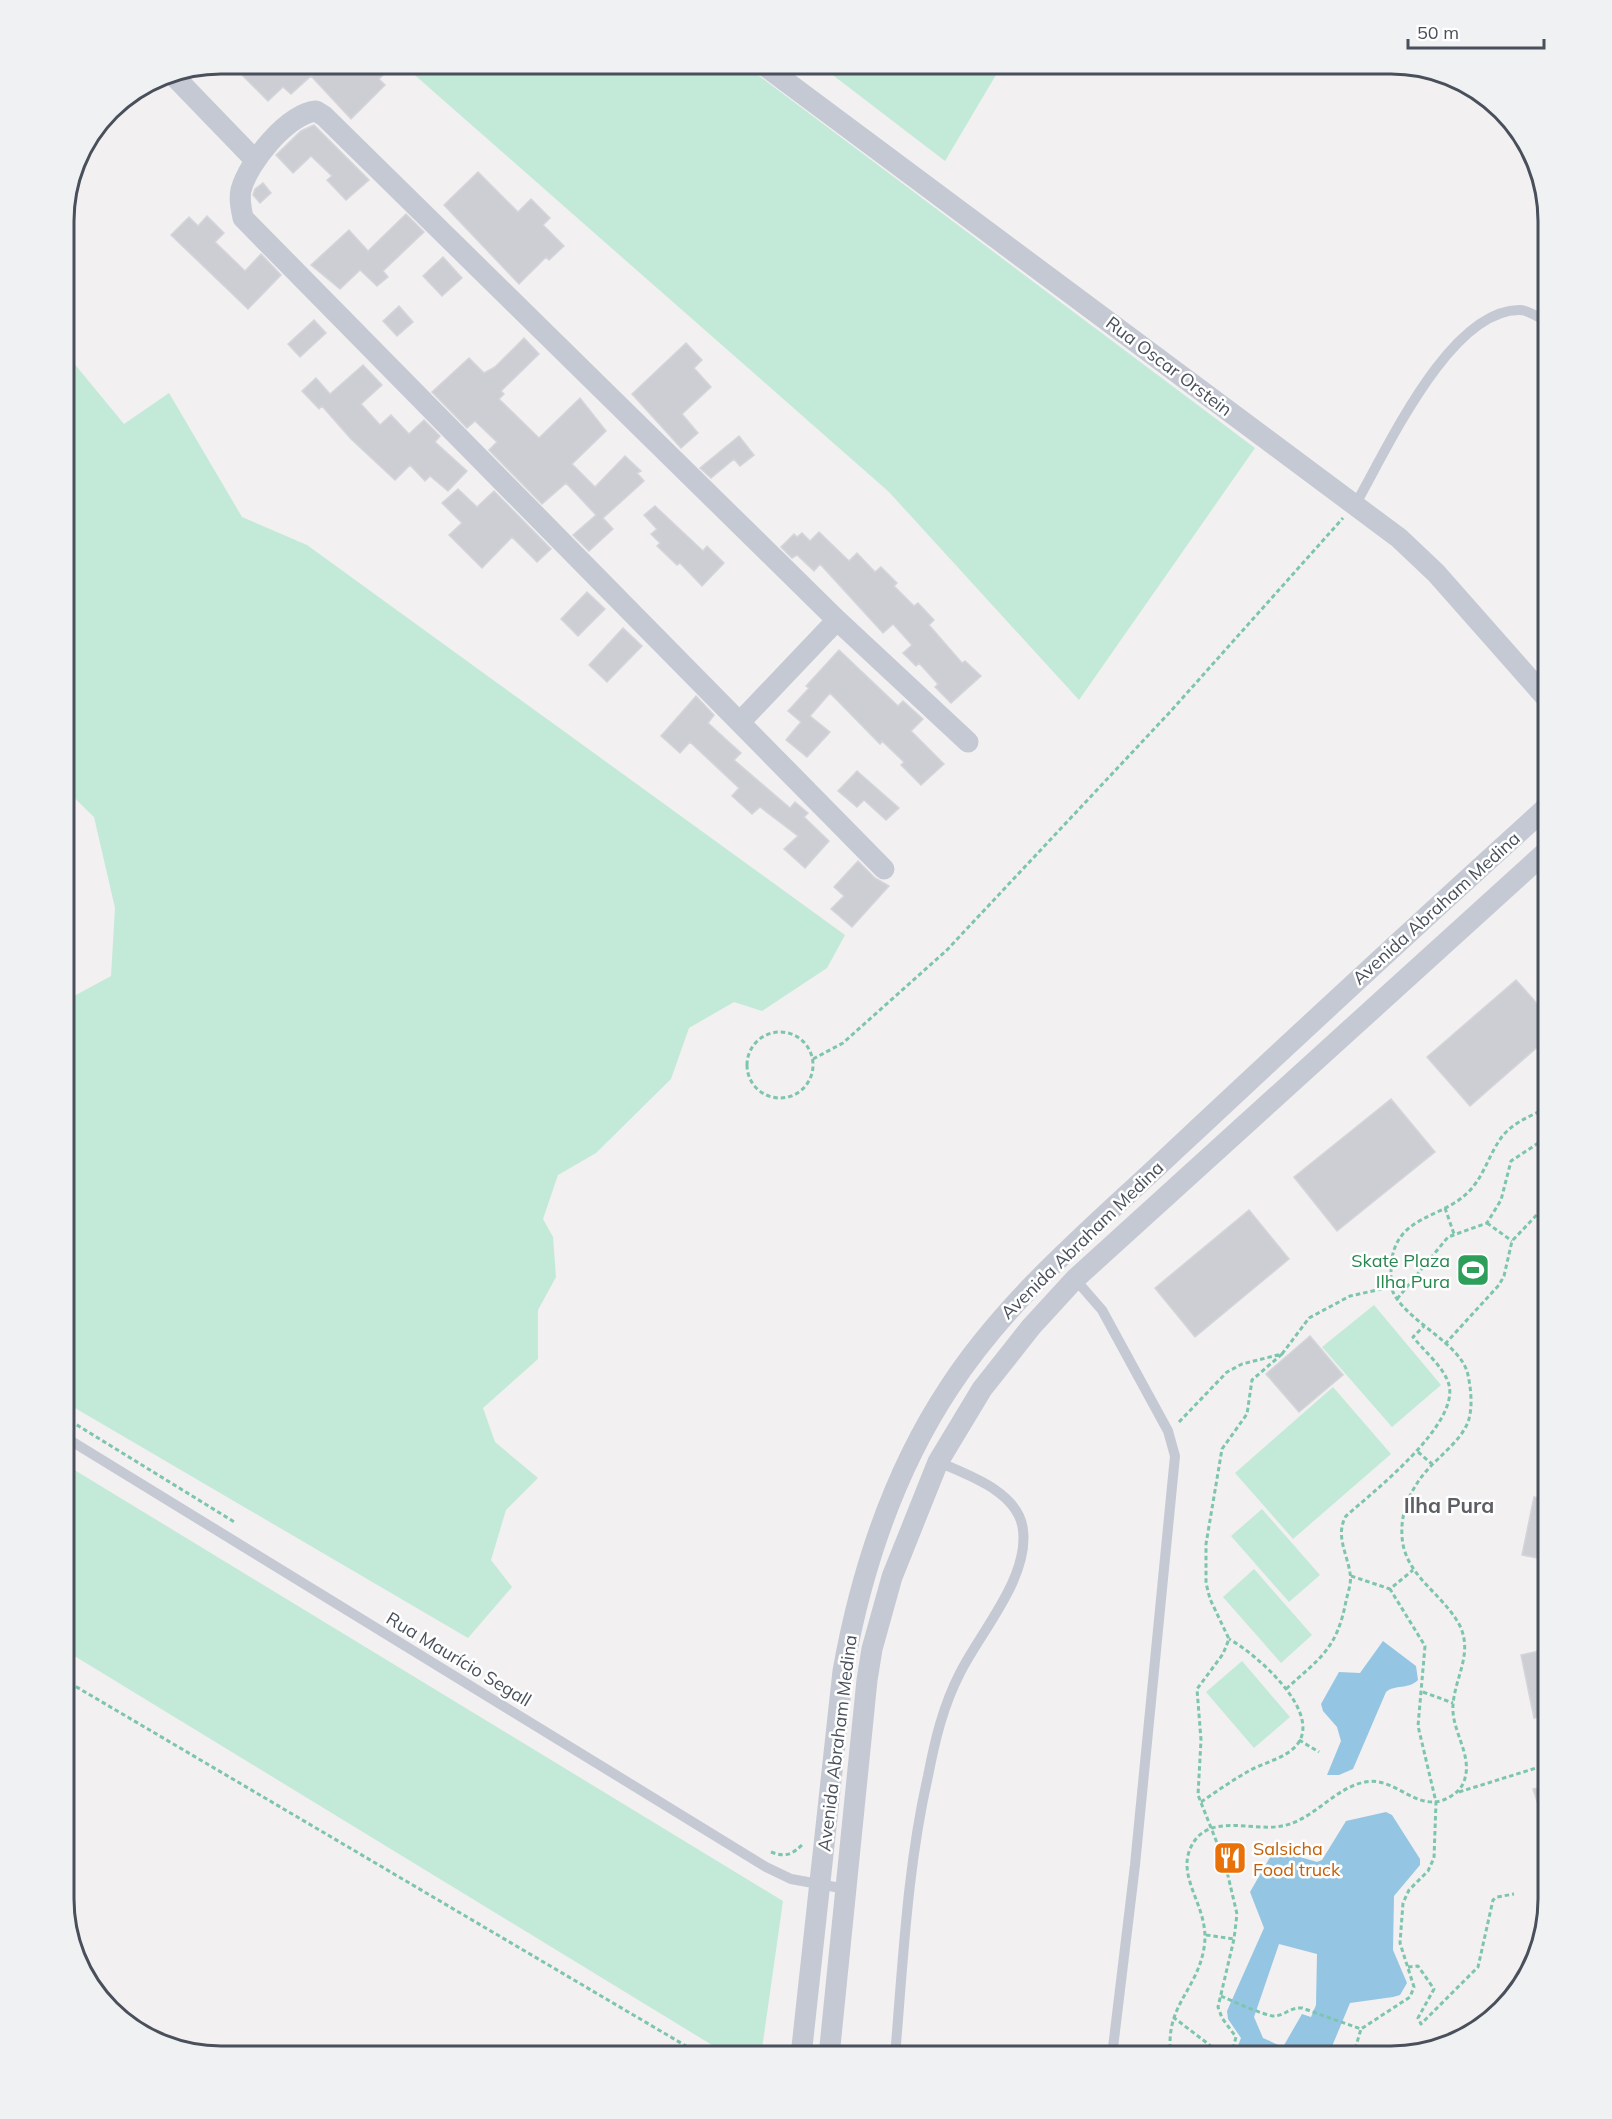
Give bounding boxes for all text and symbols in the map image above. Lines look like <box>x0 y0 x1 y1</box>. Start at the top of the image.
scale bar <box>1408 12 1544 50</box>
text: 50 m <box>1417 21 1459 44</box>
street label: Rua Oscar Orstein <box>1101 311 1237 421</box>
street label: Avenida Abraham Medina <box>1347 827 1525 989</box>
street label: Avenida Abraham Medina <box>996 1156 1168 1324</box>
place label: Skate Plaza Ilha Pura <box>1351 1249 1450 1293</box>
sports icon: Skate Plaza Ilha Pura <box>1455 1252 1491 1288</box>
district label: Ilha Pura <box>1404 1492 1494 1518</box>
street label: Rua Maurício Segall <box>382 1607 536 1711</box>
street label: Avenida Abraham Medina <box>812 1633 862 1853</box>
place label: Salsicha Food truck <box>1253 1837 1341 1881</box>
restaurant icon: Salsicha Food truck <box>1212 1840 1248 1876</box>

